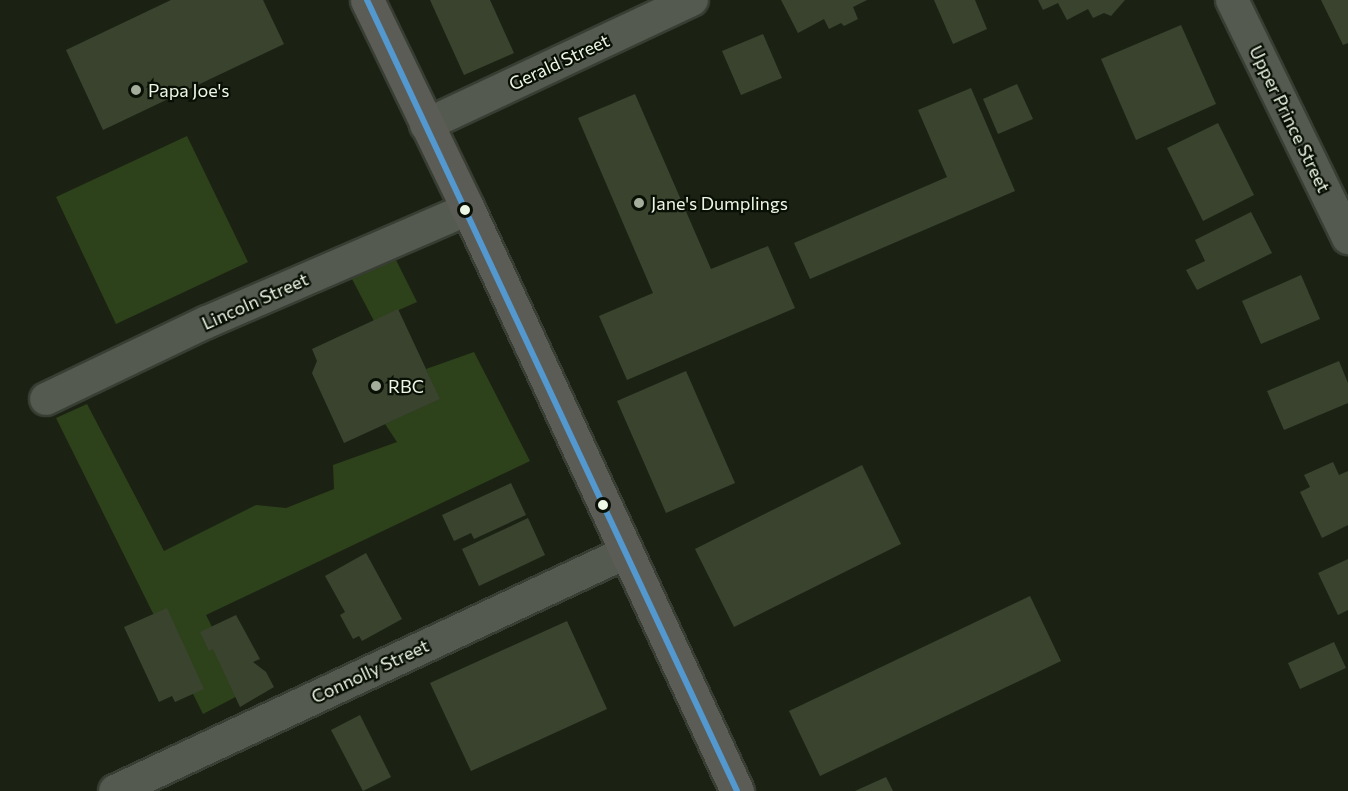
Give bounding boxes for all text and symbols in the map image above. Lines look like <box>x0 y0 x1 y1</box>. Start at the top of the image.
street label: Gerald Street <box>505 29 613 95</box>
street label: Upper Prince Street <box>1245 42 1335 196</box>
place label: Papa Joe's <box>148 79 230 101</box>
marker: Papa Joe's <box>129 83 143 97</box>
place label: Jane's Dumplings <box>651 192 788 214</box>
marker: Jane's Dumplings <box>632 196 646 210</box>
unlabelled marker <box>459 204 471 216</box>
street label: Lincoln Street <box>198 268 312 334</box>
place label: RBC <box>388 375 424 397</box>
marker: RBC <box>369 379 383 393</box>
unlabelled marker <box>597 499 609 511</box>
street label: Connolly Street <box>308 634 432 708</box>

